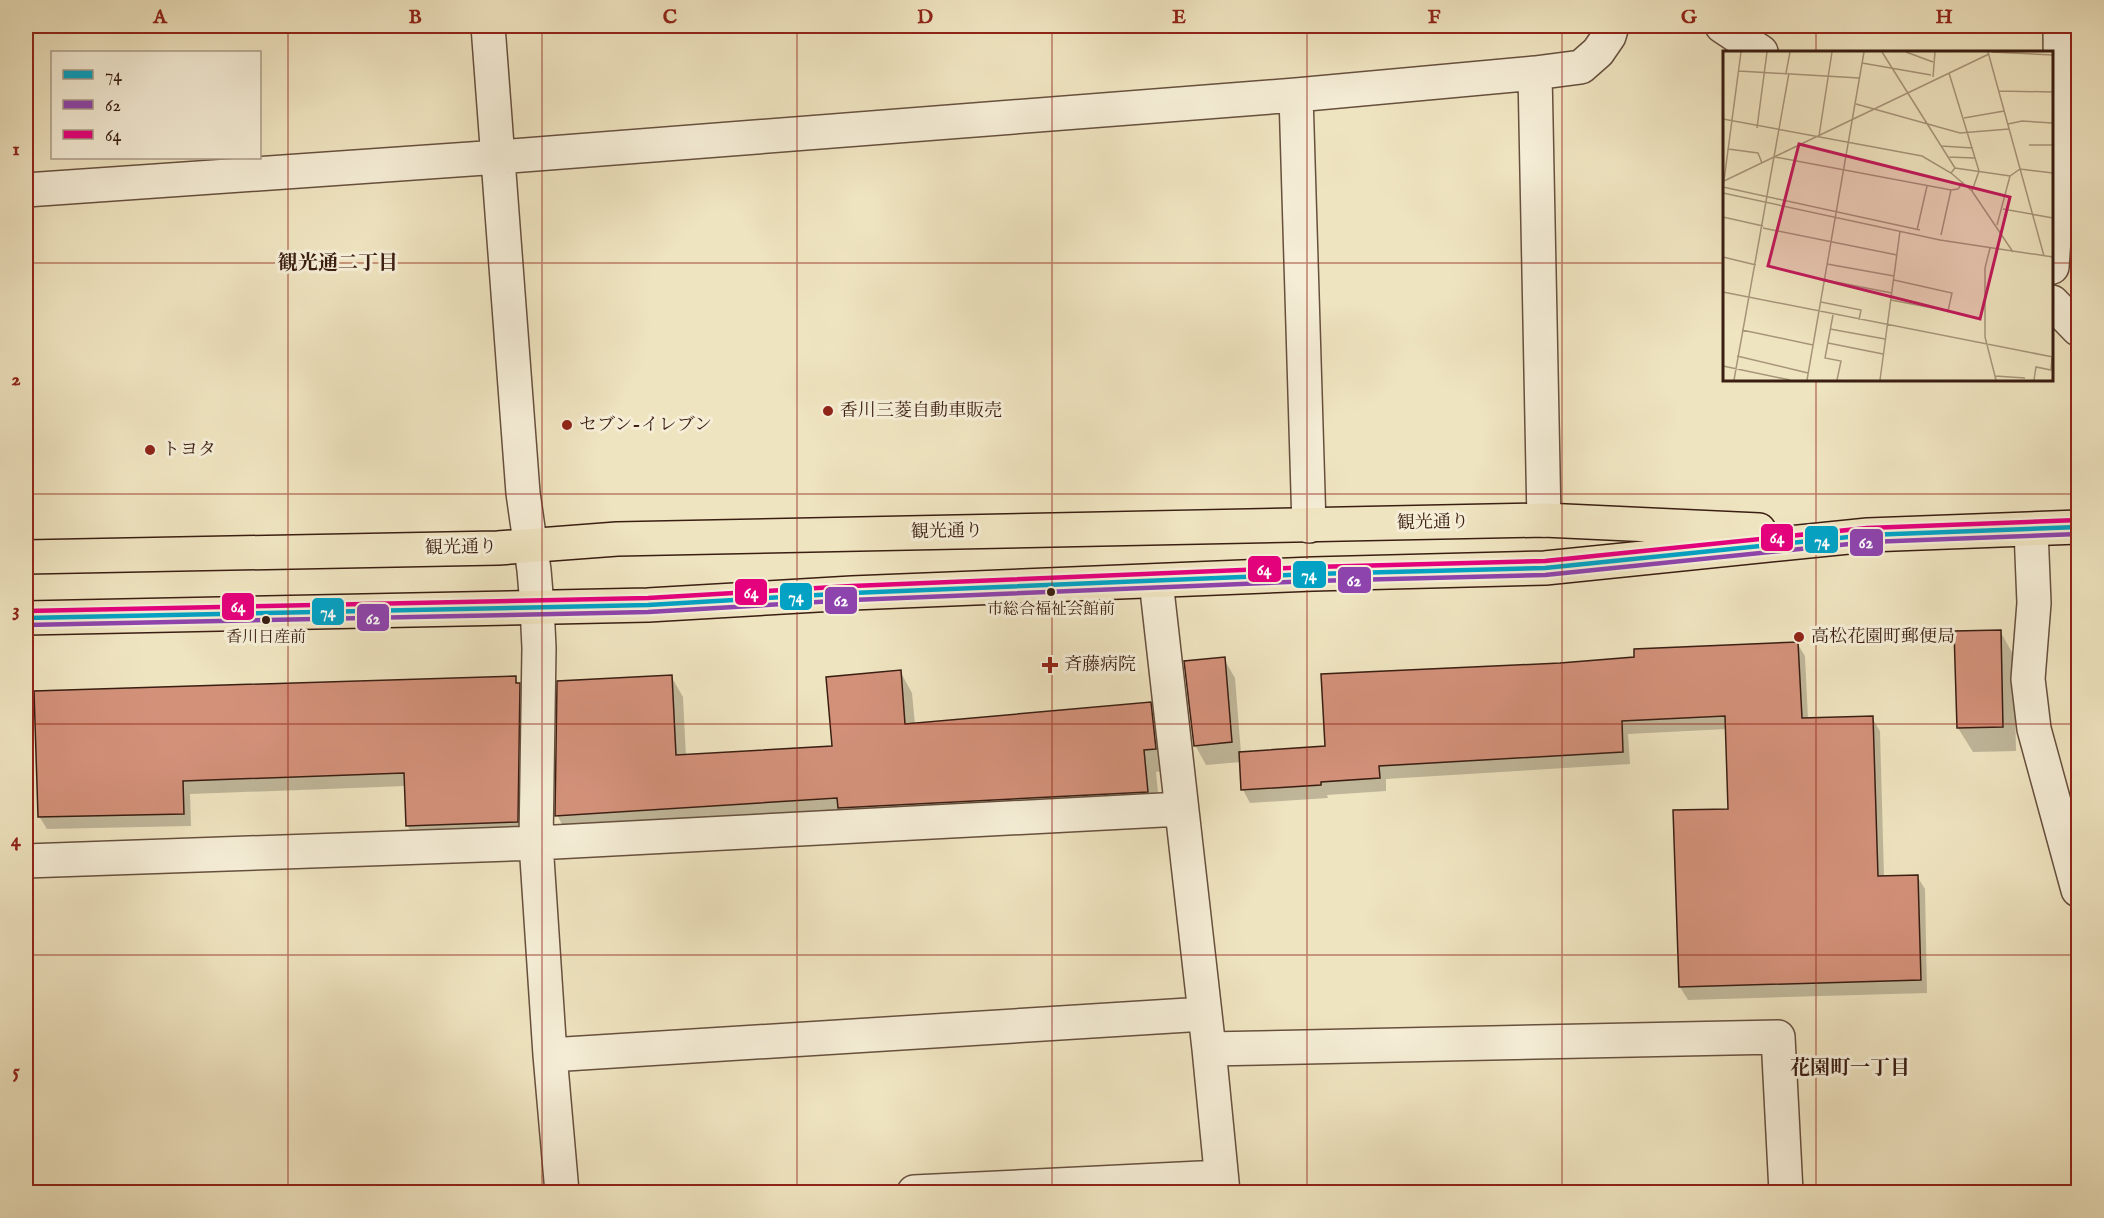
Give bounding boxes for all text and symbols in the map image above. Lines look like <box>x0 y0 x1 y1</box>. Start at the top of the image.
text: A <box>152 5 168 30</box>
text: B <box>408 5 422 30</box>
text: C <box>663 5 677 30</box>
text: D <box>917 5 933 30</box>
text: E <box>1172 5 1186 30</box>
text: F <box>1428 5 1441 30</box>
text: G <box>1681 5 1698 30</box>
text: H <box>1935 5 1953 30</box>
legend <box>51 51 261 159</box>
inset map <box>1723 51 2053 381</box>
text: 74 <box>105 65 122 88</box>
text: 62 <box>105 95 121 118</box>
text: 64 <box>105 125 122 148</box>
text: 1 <box>12 137 20 162</box>
district label: 観光通二丁目 <box>278 251 398 276</box>
text: 2 <box>11 367 21 392</box>
place label: 香川三菱自動車販売 <box>840 400 1002 423</box>
marker: 香川三菱自動車販売 <box>821 404 835 418</box>
place label: セブン-イレブン <box>579 414 712 437</box>
marker: セブン-イレブン <box>560 418 574 432</box>
place label: トヨタ <box>162 439 216 462</box>
marker: トヨタ <box>143 443 157 457</box>
street label: 観光通り <box>1397 511 1469 535</box>
street label: 観光通り <box>911 520 983 544</box>
line badge: 64 <box>1760 523 1794 552</box>
line badge: 74 <box>1804 525 1839 554</box>
line badge: 62 <box>1849 528 1884 557</box>
text: 64 <box>1770 529 1785 549</box>
text: 74 <box>1814 532 1831 552</box>
text: 62 <box>1859 534 1874 554</box>
street label: 観光通り <box>425 536 497 560</box>
line badge: 64 <box>1247 555 1282 583</box>
line badge: 74 <box>1292 560 1327 589</box>
text: 64 <box>1257 561 1272 581</box>
text: 74 <box>1301 566 1318 586</box>
line badge: 62 <box>1337 566 1372 594</box>
text: 62 <box>1347 572 1362 592</box>
line badge: 64 <box>734 578 768 606</box>
line badge: 74 <box>779 582 813 611</box>
text: 64 <box>744 584 759 604</box>
line badge: 62 <box>824 586 858 615</box>
marker: 市総合福祉会館前 <box>1045 586 1057 598</box>
text: 74 <box>788 588 805 608</box>
line badge: 64 <box>221 592 255 621</box>
text: 62 <box>834 592 849 612</box>
line badge: 74 <box>311 597 345 626</box>
text: 3 <box>12 598 20 623</box>
text: 64 <box>231 598 246 618</box>
place label: 市総合福祉会館前 <box>987 600 1115 620</box>
text: 74 <box>320 603 337 623</box>
line badge: 62 <box>356 603 390 632</box>
text: 62 <box>366 610 381 630</box>
marker: 香川日産前 <box>260 614 272 626</box>
place label: 高松花園町郵便局 <box>1811 626 1955 649</box>
place label: 香川日産前 <box>226 628 306 648</box>
marker: 高松花園町郵便局 <box>1792 630 1806 644</box>
place label: 斉藤病院 <box>1064 654 1136 677</box>
marker: 斉藤病院 <box>1041 656 1059 674</box>
text: 4 <box>11 828 22 853</box>
district label: 花園町一丁目 <box>1790 1056 1910 1081</box>
text: 5 <box>12 1059 20 1084</box>

